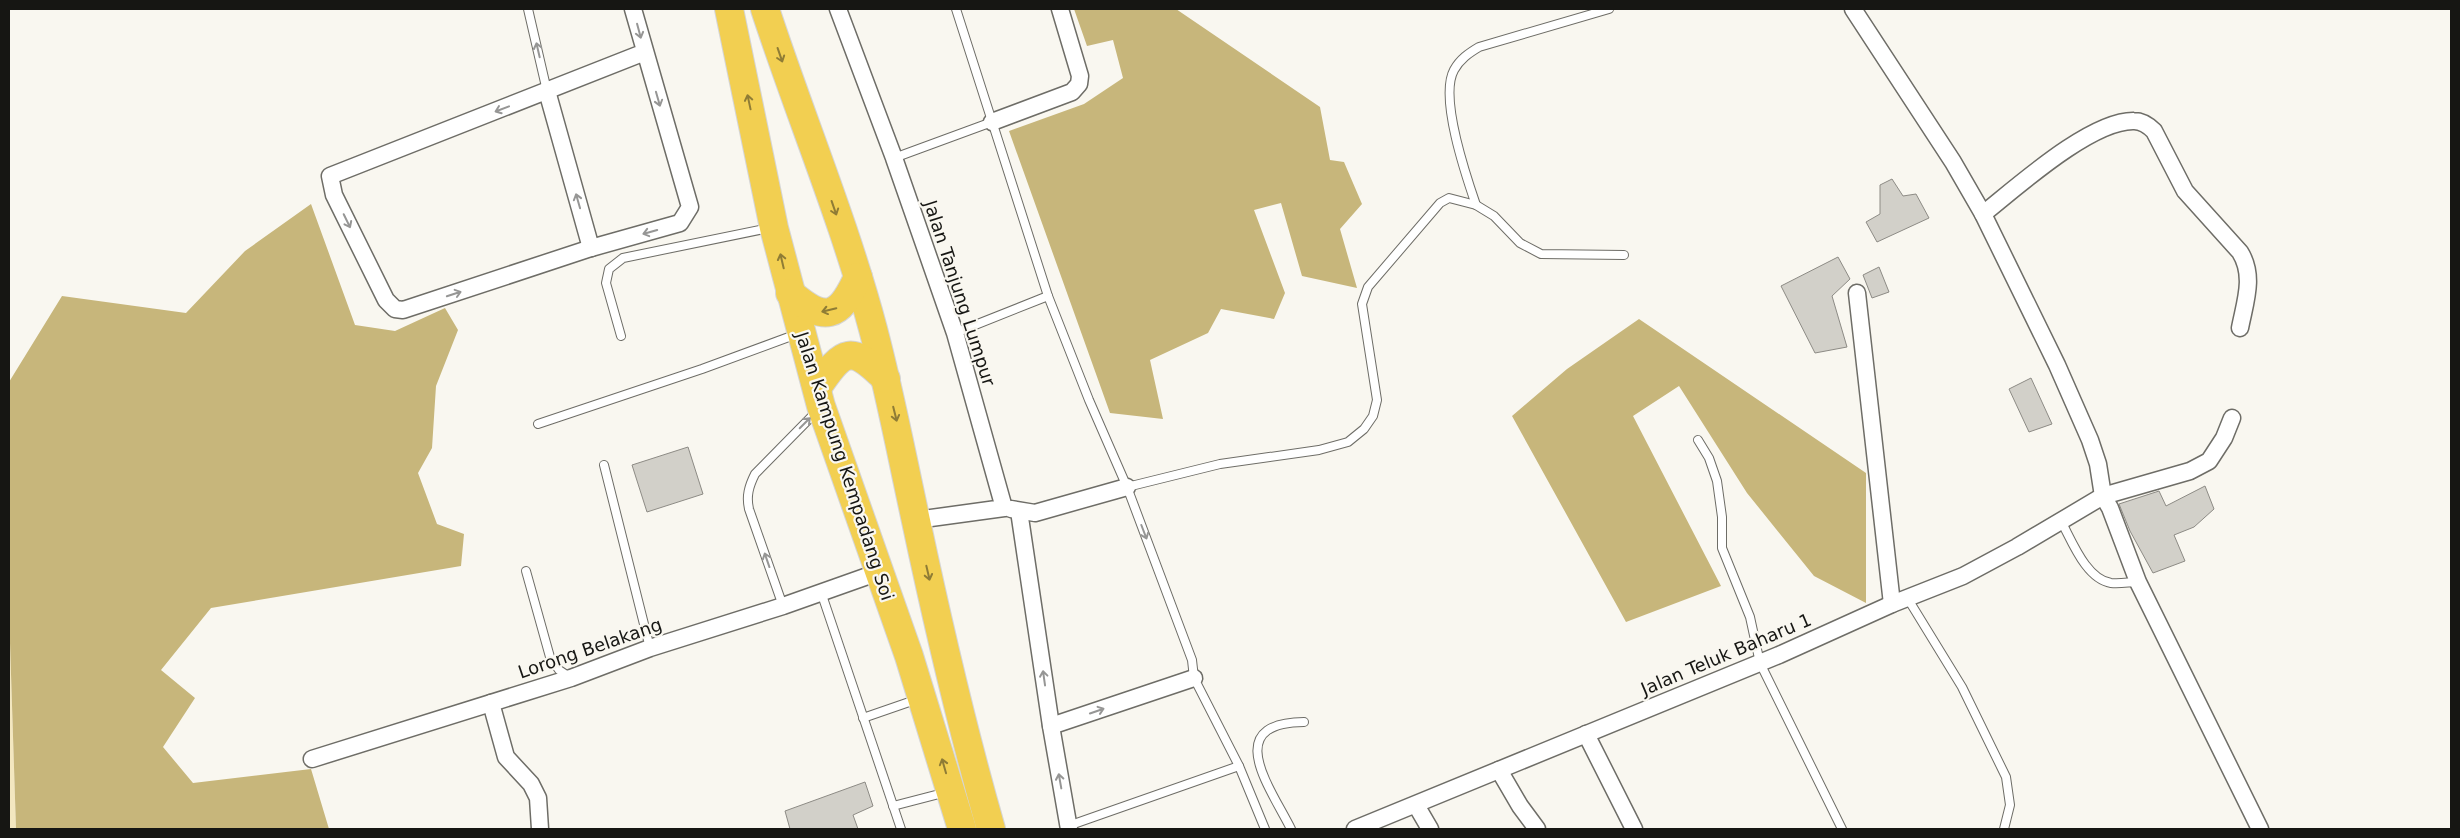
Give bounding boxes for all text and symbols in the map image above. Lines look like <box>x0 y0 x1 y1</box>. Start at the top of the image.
one-way arrow <box>634 22 644 38</box>
one-way arrow <box>533 42 542 58</box>
one-way arrow <box>776 47 785 62</box>
one-way arrow <box>654 91 664 107</box>
one-way arrow <box>744 95 754 111</box>
one-way arrow <box>494 105 509 114</box>
one-way arrow <box>573 194 582 210</box>
street label: Jalan Tanjung Lumpur <box>920 197 1000 389</box>
one-way arrow <box>830 200 839 216</box>
one-way arrow <box>343 213 352 228</box>
one-way arrow <box>642 227 658 237</box>
one-way arrow <box>777 254 786 270</box>
one-way arrow <box>445 288 461 298</box>
one-way arrow <box>822 306 838 316</box>
street label: Jalan Kampung Kempadang Soi <box>791 328 898 603</box>
one-way arrow <box>891 406 900 422</box>
one-way arrow <box>799 417 811 429</box>
one-way arrow <box>1140 524 1149 539</box>
one-way arrow <box>762 553 771 568</box>
one-way arrow <box>923 565 933 581</box>
street label: Jalan Teluk Baharu 1 <box>1637 609 1814 700</box>
street label: Lorong Belakang <box>515 614 665 682</box>
one-way arrow <box>1038 671 1048 687</box>
one-way arrow <box>1089 705 1105 715</box>
one-way arrow <box>938 758 948 774</box>
one-way arrow <box>1055 774 1065 790</box>

